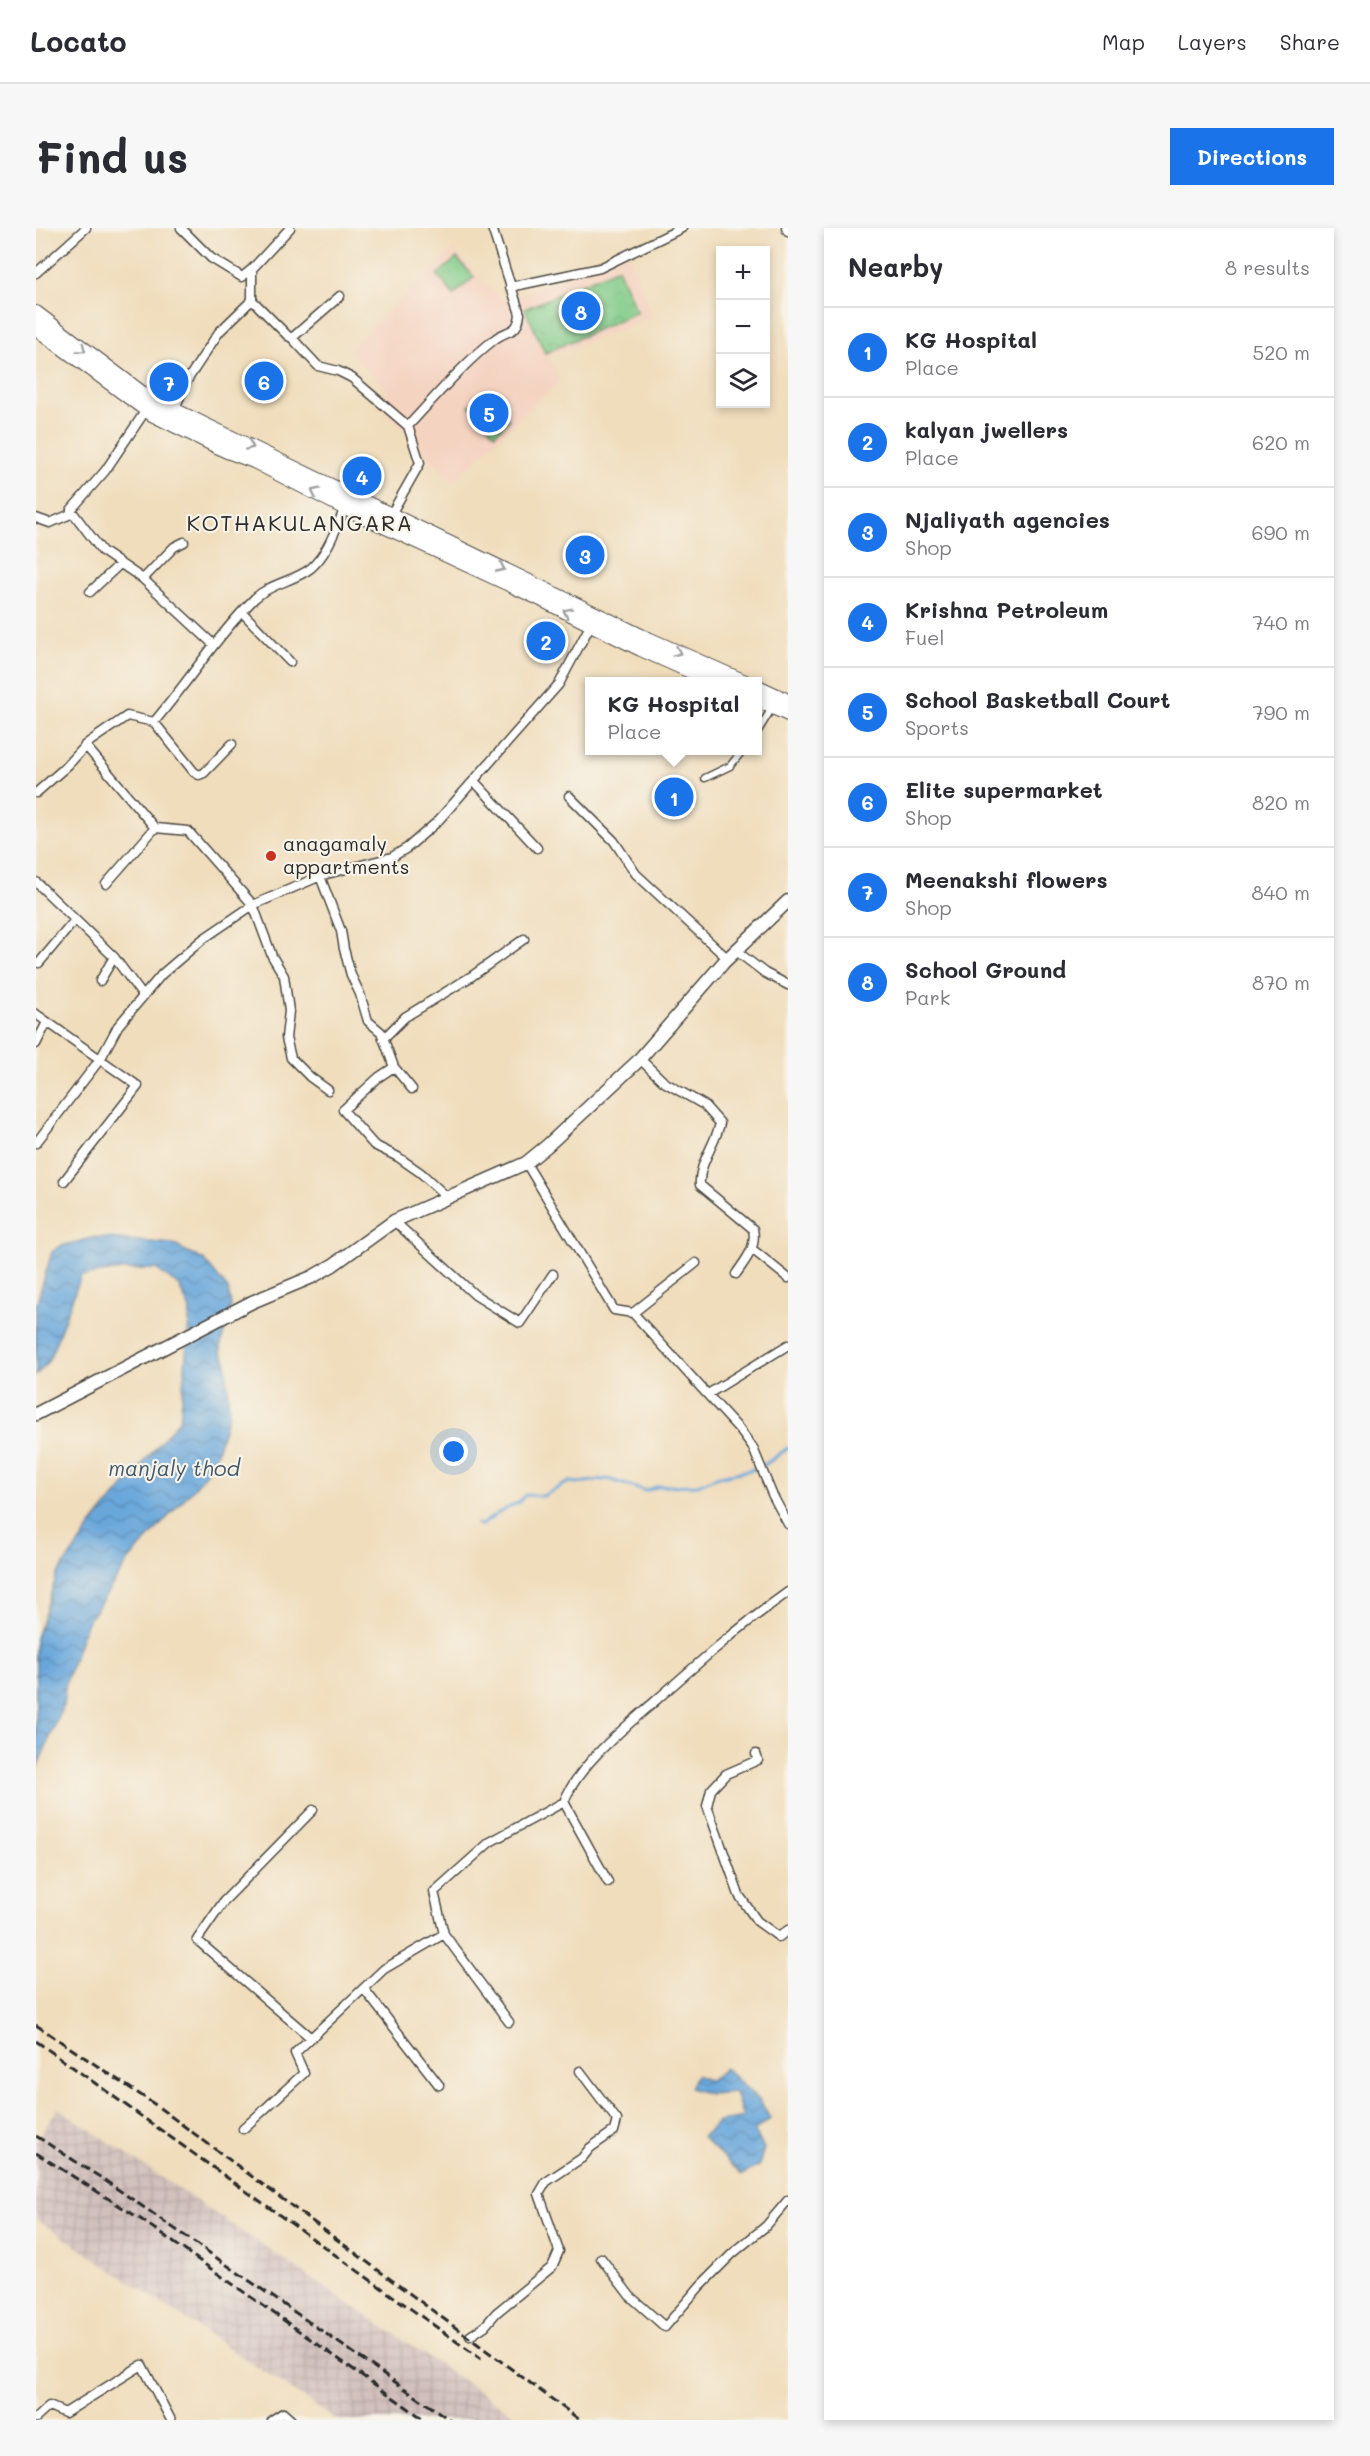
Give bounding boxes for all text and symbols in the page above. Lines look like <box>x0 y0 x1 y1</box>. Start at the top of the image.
text: Locato <box>30 23 127 59</box>
text: Map <box>1102 28 1145 55</box>
text: Layers <box>1178 28 1247 55</box>
text: Share <box>1280 28 1340 55</box>
button: Directions <box>1170 128 1334 185</box>
text: Find us <box>36 129 188 184</box>
map controls <box>716 246 770 408</box>
button: + <box>716 246 770 300</box>
text: Nearby <box>848 250 943 284</box>
text: 8 results <box>1225 254 1310 280</box>
pin: 8 <box>562 288 600 334</box>
button: − <box>716 300 770 354</box>
text: KG Hospital <box>905 325 1037 354</box>
text: 1 <box>863 339 872 365</box>
text: 520 m <box>1253 339 1310 365</box>
one-way arrow <box>76 341 87 352</box>
button: layers <box>716 354 770 408</box>
text: Place <box>905 354 959 380</box>
pin: 6 <box>244 358 284 404</box>
pin: 7 <box>150 360 188 404</box>
pin: 5 <box>470 390 508 435</box>
text: kalyan jwellers <box>905 415 1068 444</box>
text: 2 <box>862 429 873 455</box>
text: 620 m <box>1252 429 1310 455</box>
one-way arrow <box>244 439 255 451</box>
text: Place <box>905 444 959 470</box>
pin: 4 <box>342 454 382 498</box>
one-way arrow <box>311 488 322 499</box>
text: Njaliyath agencies <box>905 505 1110 534</box>
district label: KOTHAKULANGARA <box>187 508 413 537</box>
text: 3 <box>862 519 874 545</box>
text: 690 m <box>1251 519 1310 545</box>
pin: 3 <box>566 532 604 578</box>
text: Shop <box>905 534 952 560</box>
one-way arrow <box>495 561 506 573</box>
text: Krishna Petroleum <box>905 595 1108 624</box>
one-way arrow <box>562 608 573 620</box>
text: 4 <box>861 609 874 635</box>
text: 740 m <box>1252 609 1310 635</box>
pin: 2 <box>526 618 566 664</box>
text: Fuel <box>905 624 945 650</box>
one-way arrow <box>671 644 682 656</box>
popup <box>585 677 762 755</box>
text: School Basketball Court <box>905 685 1170 714</box>
text: KG Hospital <box>607 689 740 718</box>
text: 5 <box>862 699 873 725</box>
text: 790 m <box>1252 699 1310 725</box>
text: Sports <box>905 714 969 740</box>
text: Place <box>607 718 661 744</box>
pin: 1 <box>654 774 694 820</box>
text: Elite supermarket <box>905 775 1103 804</box>
text: 6 <box>861 789 874 815</box>
text: 820 m <box>1252 789 1310 815</box>
text: Shop <box>905 804 952 830</box>
place label: anagamaly appartments <box>283 830 409 879</box>
marker: anagamaly appartments <box>264 849 278 863</box>
text: Meenakshi flowers <box>905 865 1108 894</box>
text: 7 <box>862 879 873 905</box>
text: 840 m <box>1251 879 1310 905</box>
text: Shop <box>905 894 952 920</box>
text: School Ground <box>905 955 1066 984</box>
text: 8 <box>861 969 874 995</box>
text: 870 m <box>1252 969 1310 995</box>
text: Park <box>905 984 950 1010</box>
your location <box>439 1437 468 1466</box>
water label: manjaly thod <box>108 1454 241 1481</box>

